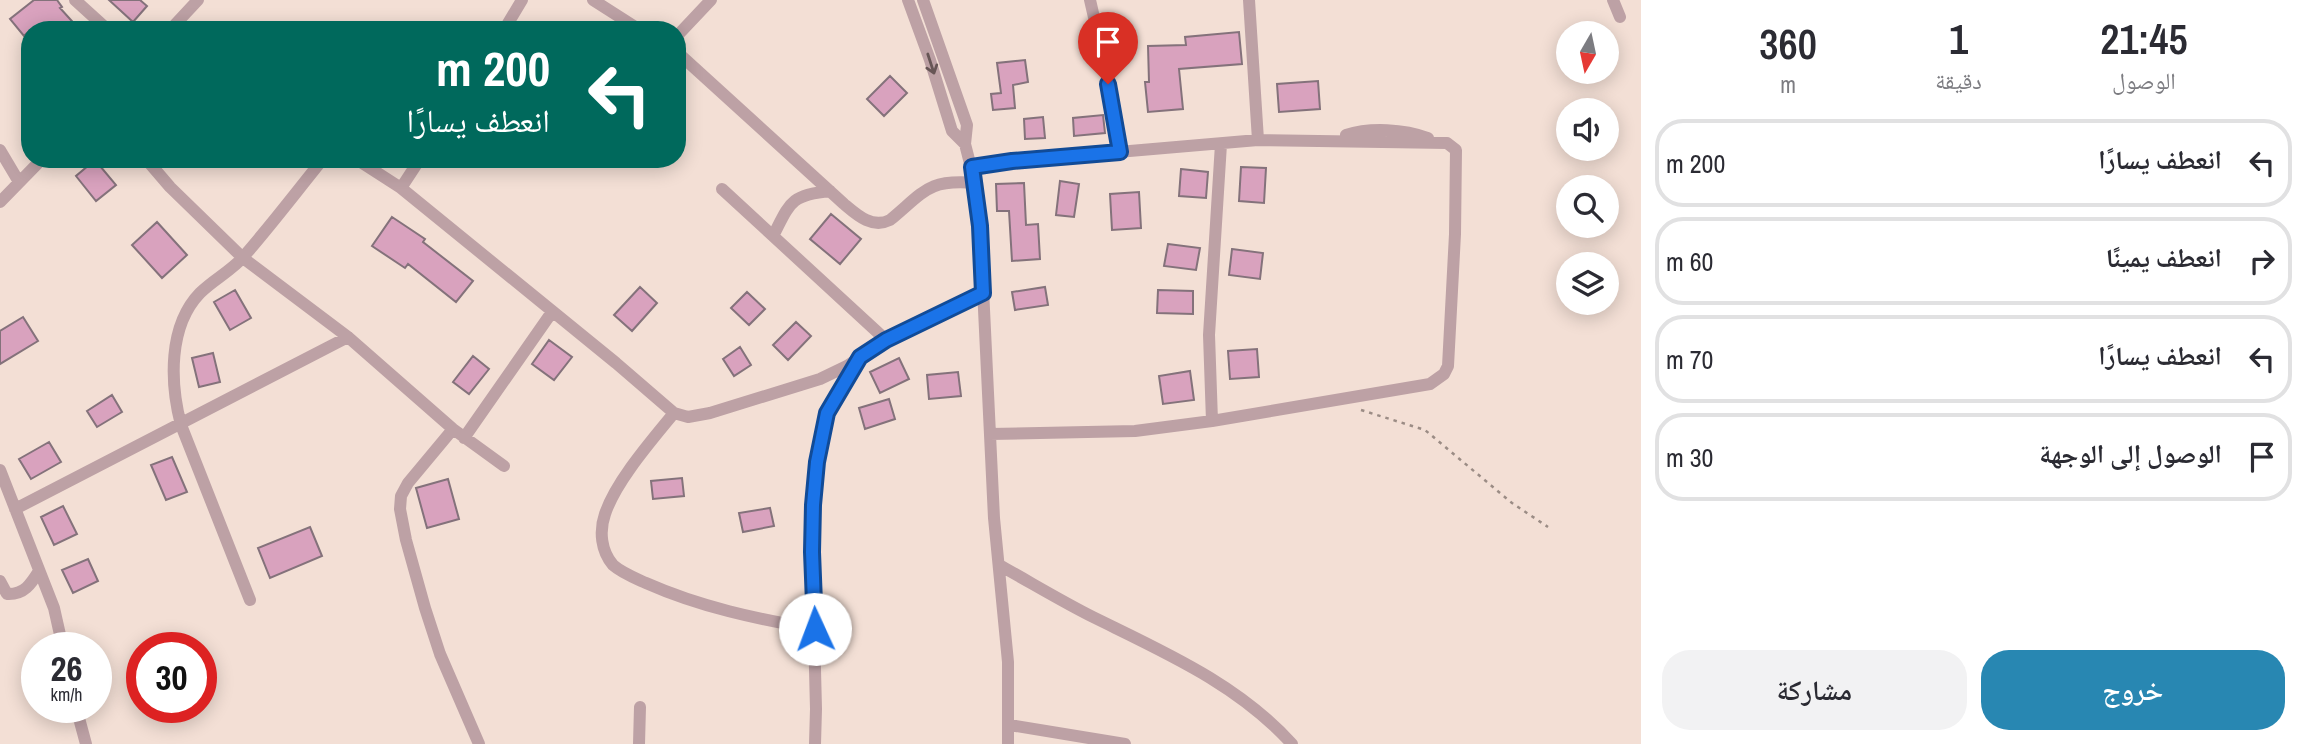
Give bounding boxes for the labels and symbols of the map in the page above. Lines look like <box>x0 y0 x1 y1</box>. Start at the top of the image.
pin <box>1078 12.0 1138 84</box>
north arrow <box>1556 21 1619 84</box>
one-way arrow <box>926 53 938 75</box>
position arrow <box>778 592 852 666</box>
speed limit sign: 30 <box>126 632 217 723</box>

